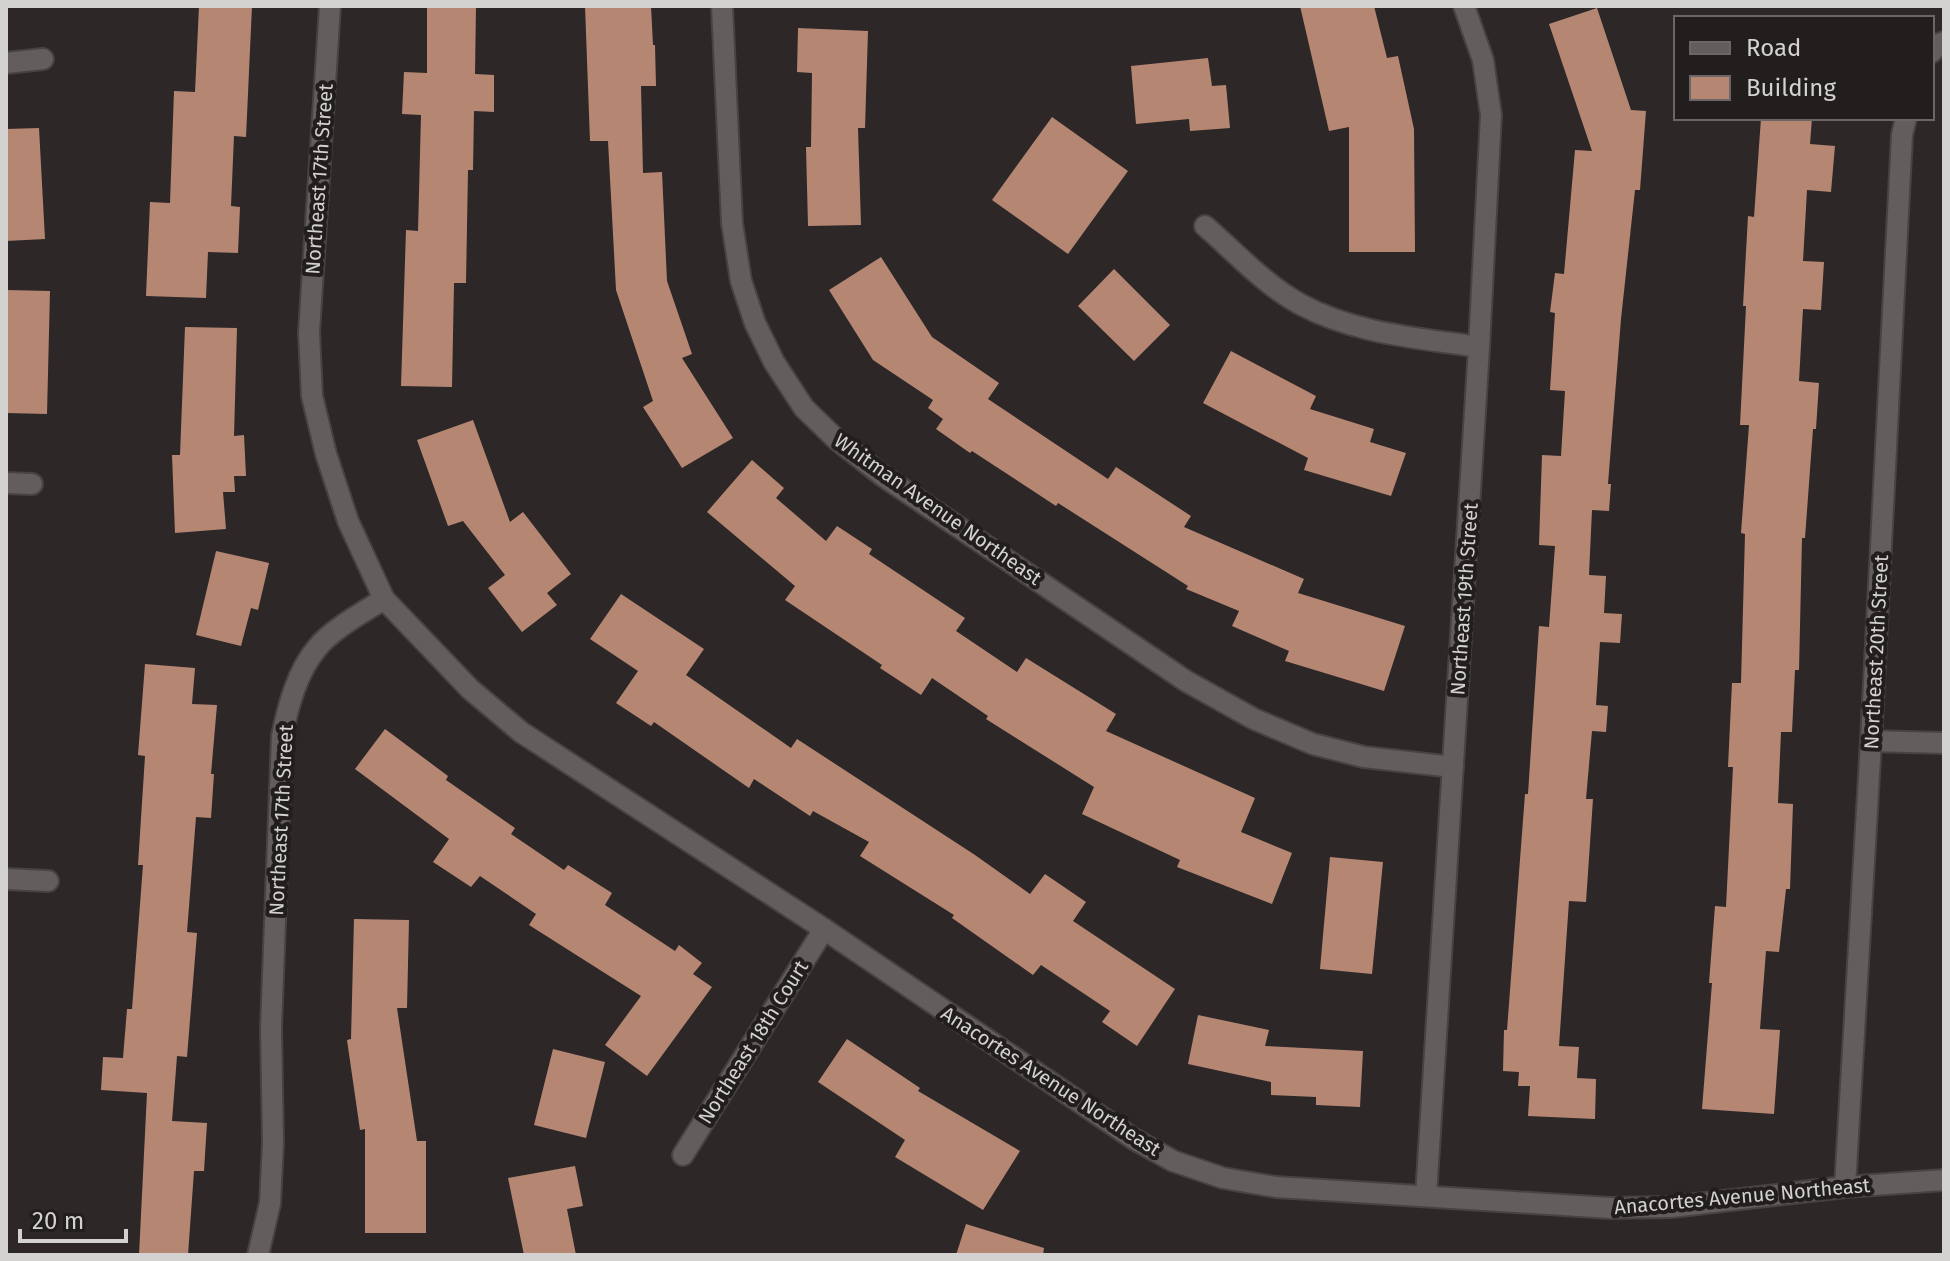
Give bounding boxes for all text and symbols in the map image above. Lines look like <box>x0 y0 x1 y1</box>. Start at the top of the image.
legend <box>1674 16 1934 120</box>
text: Road <box>1746 34 1801 62</box>
text: Building <box>1746 74 1836 102</box>
street label: Northeast 17th Street <box>300 82 338 275</box>
street label: Whitman Avenue Northeast <box>830 428 1047 590</box>
street label: Northeast 19th Street <box>1445 501 1483 696</box>
street label: Northeast 20th Street <box>1859 553 1893 750</box>
street label: Northeast 17th Street <box>264 723 298 916</box>
street label: Northeast 18th Court <box>693 955 813 1128</box>
street label: Anacortes Avenue Northeast <box>937 1001 1166 1161</box>
street label: Anacortes Avenue Northeast <box>1613 1173 1872 1219</box>
scale bar <box>20 1193 126 1243</box>
text: 20 m <box>32 1207 84 1235</box>

